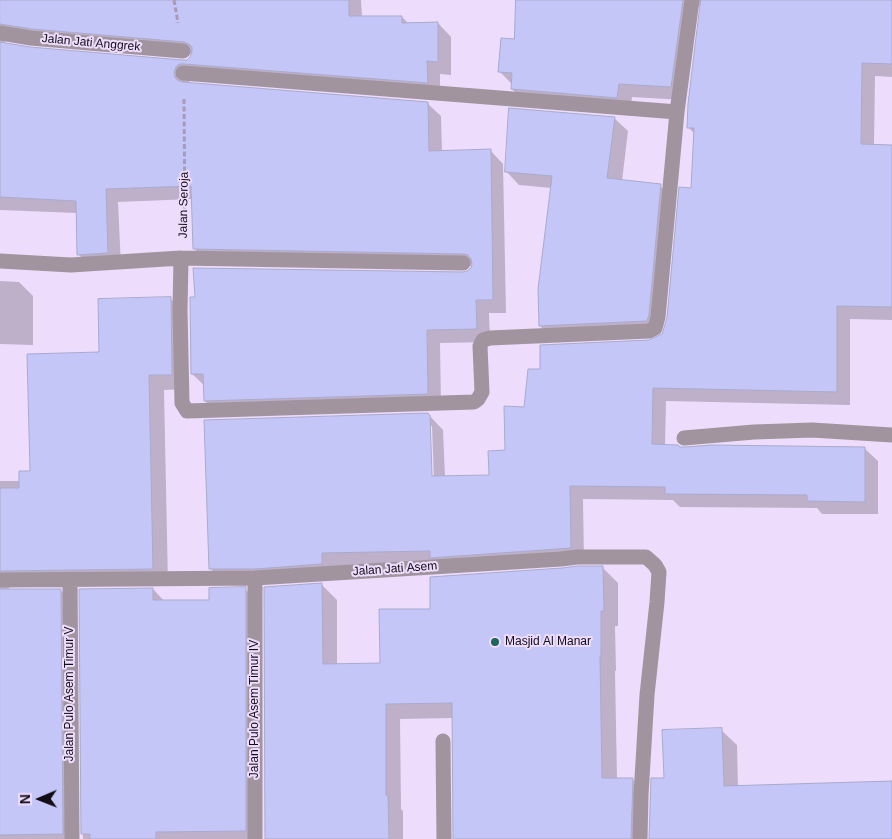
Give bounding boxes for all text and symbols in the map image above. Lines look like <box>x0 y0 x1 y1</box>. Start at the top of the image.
street label: Jalan Jati Anggrek <box>41 32 141 54</box>
street label: Jalan Seroja <box>176 172 192 238</box>
street label: Jalan Jati Asem <box>352 559 438 579</box>
street label: Jalan Pulo Asem Timur V <box>63 627 77 761</box>
place label: Masjid Al Manar <box>505 635 591 649</box>
marker: Masjid Al Manar <box>489 636 501 648</box>
street label: Jalan Pulo Asem Timur IV <box>248 640 262 778</box>
north arrow <box>15 774 65 824</box>
text: N <box>17 794 33 804</box>

